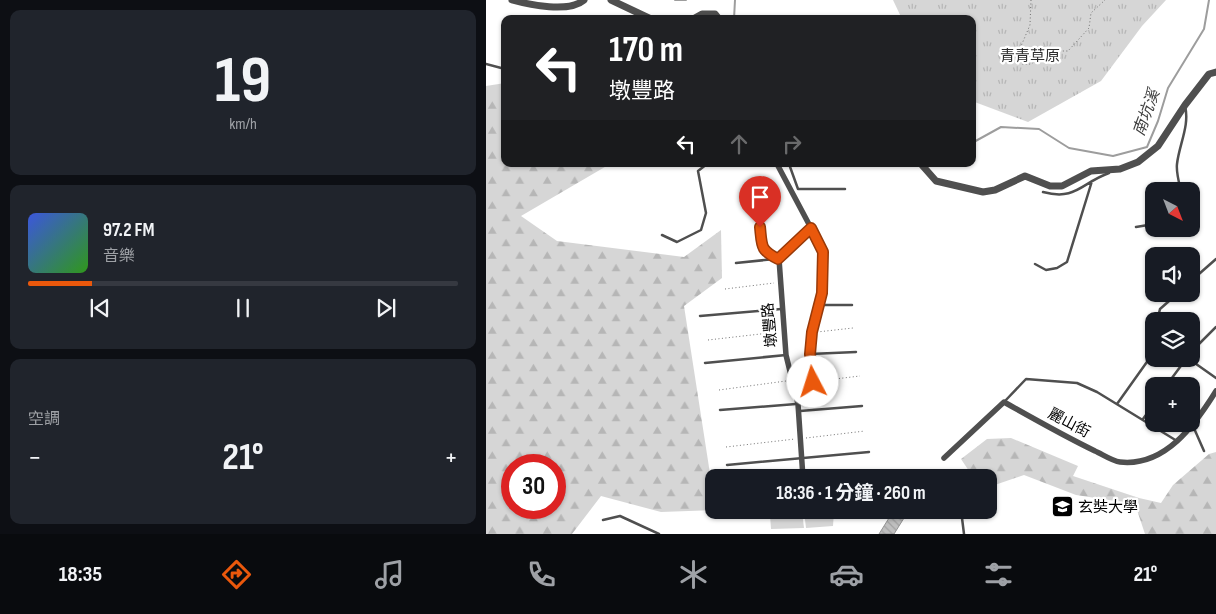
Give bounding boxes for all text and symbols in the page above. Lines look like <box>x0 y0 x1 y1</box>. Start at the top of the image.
text: 170 m <box>609 29 683 72</box>
icon: left <box>526 35 591 100</box>
text: 19 <box>215 43 271 121</box>
park label: 青青草原 <box>1000 47 1060 66</box>
text: 墩豐路 <box>609 78 675 105</box>
water label: 南坑溪 <box>1130 85 1165 139</box>
text: km/h <box>229 115 257 134</box>
icon: left <box>672 130 700 158</box>
icon: ahead <box>725 130 753 158</box>
icon: right <box>778 130 806 158</box>
pin <box>739 176 781 227</box>
north arrow <box>1145 182 1200 238</box>
map controls <box>1145 182 1200 432</box>
icon: arrive <box>746 183 774 211</box>
text: 97.2 FM <box>103 219 155 242</box>
text: 音樂 <box>103 247 135 266</box>
button: sound <box>1145 247 1200 302</box>
icon: previous <box>86 294 114 322</box>
icon: pause <box>229 294 257 322</box>
icon: next <box>372 294 400 322</box>
street label: 墩豐路 <box>759 302 781 348</box>
button: layers <box>1145 312 1200 367</box>
position arrow <box>786 355 838 407</box>
button: + <box>1145 377 1200 432</box>
street label: 麗山街 <box>1045 404 1093 442</box>
text: 空調 <box>28 410 60 429</box>
text: 21° <box>222 435 264 480</box>
text: − <box>28 441 42 474</box>
text: + <box>444 441 458 474</box>
speed limit sign: 30 <box>501 454 566 519</box>
text: 18:36 · 1 分鐘 · 260 m <box>776 482 926 505</box>
school or university icon: 玄奘大學 <box>1050 495 1074 519</box>
place label: 玄奘大學 <box>1078 498 1138 517</box>
icon: directions <box>219 557 254 592</box>
icon: music <box>372 557 407 592</box>
icon: phone <box>524 557 559 592</box>
icon: climate <box>676 557 711 592</box>
icon: car <box>829 557 864 592</box>
icon: filters <box>981 557 1016 592</box>
text: 18:35 <box>59 561 102 588</box>
text: 21° <box>1133 561 1157 588</box>

